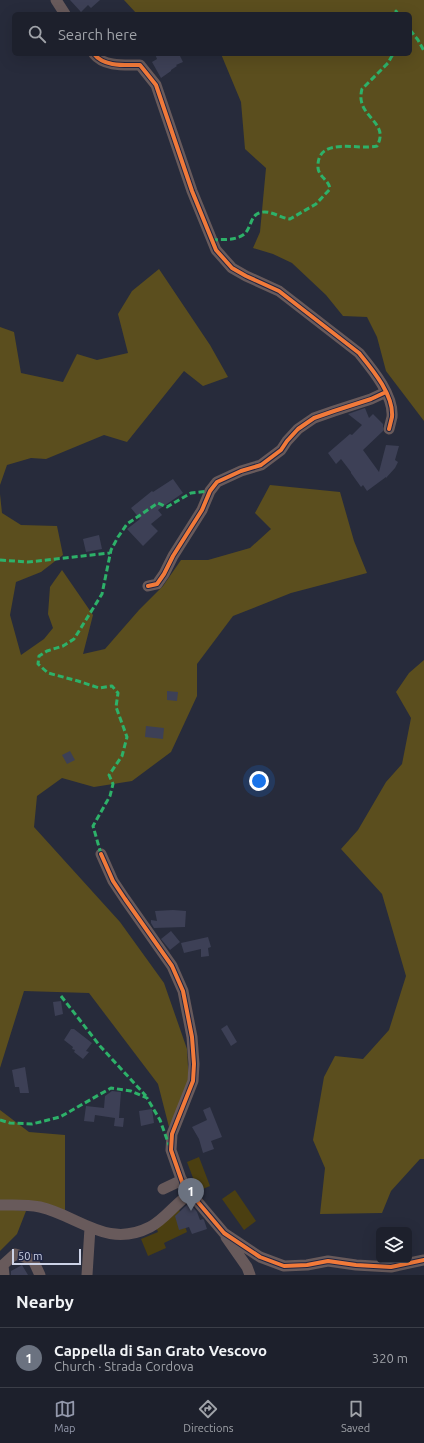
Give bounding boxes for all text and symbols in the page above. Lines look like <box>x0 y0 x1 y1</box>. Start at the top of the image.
search box <box>12 12 412 56</box>
icon: search <box>26 23 48 45</box>
text: Search here <box>58 26 137 43</box>
your location <box>249 771 269 791</box>
pin: 1 <box>178 1178 204 1211</box>
map controls <box>376 1227 412 1263</box>
button: layers <box>376 1227 412 1263</box>
scale bar <box>12 1247 81 1266</box>
text: 50 m <box>18 1250 42 1262</box>
text: Nearby <box>16 1292 74 1311</box>
text: Cappella di San Grato Vescovo <box>54 1342 267 1359</box>
text: 1 <box>25 1351 33 1365</box>
text: 320 m <box>372 1351 408 1365</box>
text: Church · Strada Cordova <box>54 1359 194 1373</box>
tab: Map <box>54 1398 76 1434</box>
tab: Directions <box>183 1398 233 1434</box>
tab: Saved <box>341 1398 370 1434</box>

